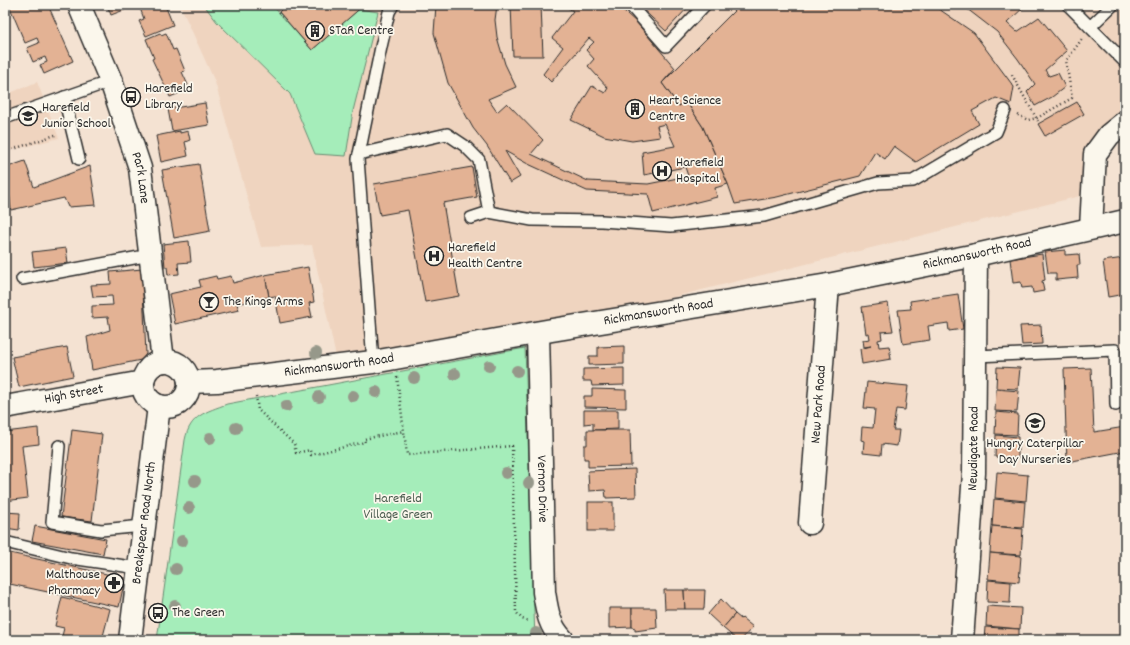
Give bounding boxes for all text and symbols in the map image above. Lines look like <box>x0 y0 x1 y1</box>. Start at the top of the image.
building icon: STaR Centre <box>304 20 326 42</box>
place label: STaR Centre <box>329 21 393 41</box>
place label: Harefield Library <box>145 79 193 115</box>
bus stop icon: Harefield Library <box>120 86 142 108</box>
place label: Heart Science Centre <box>649 91 721 127</box>
place label: Harefield Junior School <box>42 98 111 134</box>
building icon: Heart Science Centre <box>624 98 646 120</box>
school or university icon: Harefield Junior School <box>17 105 39 127</box>
street label: Park Lane <box>125 149 154 205</box>
place label: Harefield Hospital <box>676 153 724 189</box>
hospital icon: Harefield Hospital <box>651 160 673 182</box>
street label: Rickmansworth Road <box>921 233 1034 276</box>
place label: Harefield Health Centre <box>448 238 522 274</box>
hospital icon: Harefield Health Centre <box>423 245 445 267</box>
bar icon: The Kings Arms <box>198 291 220 313</box>
place label: The Kings Arms <box>223 292 304 312</box>
street label: Rickmansworth Road <box>602 294 715 331</box>
street label: Rickmansworth Road <box>283 348 396 383</box>
street label: New Park Road <box>806 364 832 444</box>
street label: High Street <box>43 379 105 410</box>
street label: Newdigate Road <box>963 406 985 491</box>
school or university icon: Hungry Caterpillar Day Nurseries <box>1024 412 1046 434</box>
place label: Hungry Caterpillar Day Nurseries <box>986 434 1084 470</box>
street label: Vernon Drive <box>531 455 552 523</box>
street label: Breakspear Road North <box>127 460 162 585</box>
park label: Harefield Village Green <box>363 489 433 525</box>
place label: Malthouse Pharmacy <box>46 565 100 601</box>
pharmacy icon: Malthouse Pharmacy <box>103 572 125 594</box>
bus stop icon: The Green <box>147 602 169 624</box>
place label: The Green <box>172 603 224 623</box>

